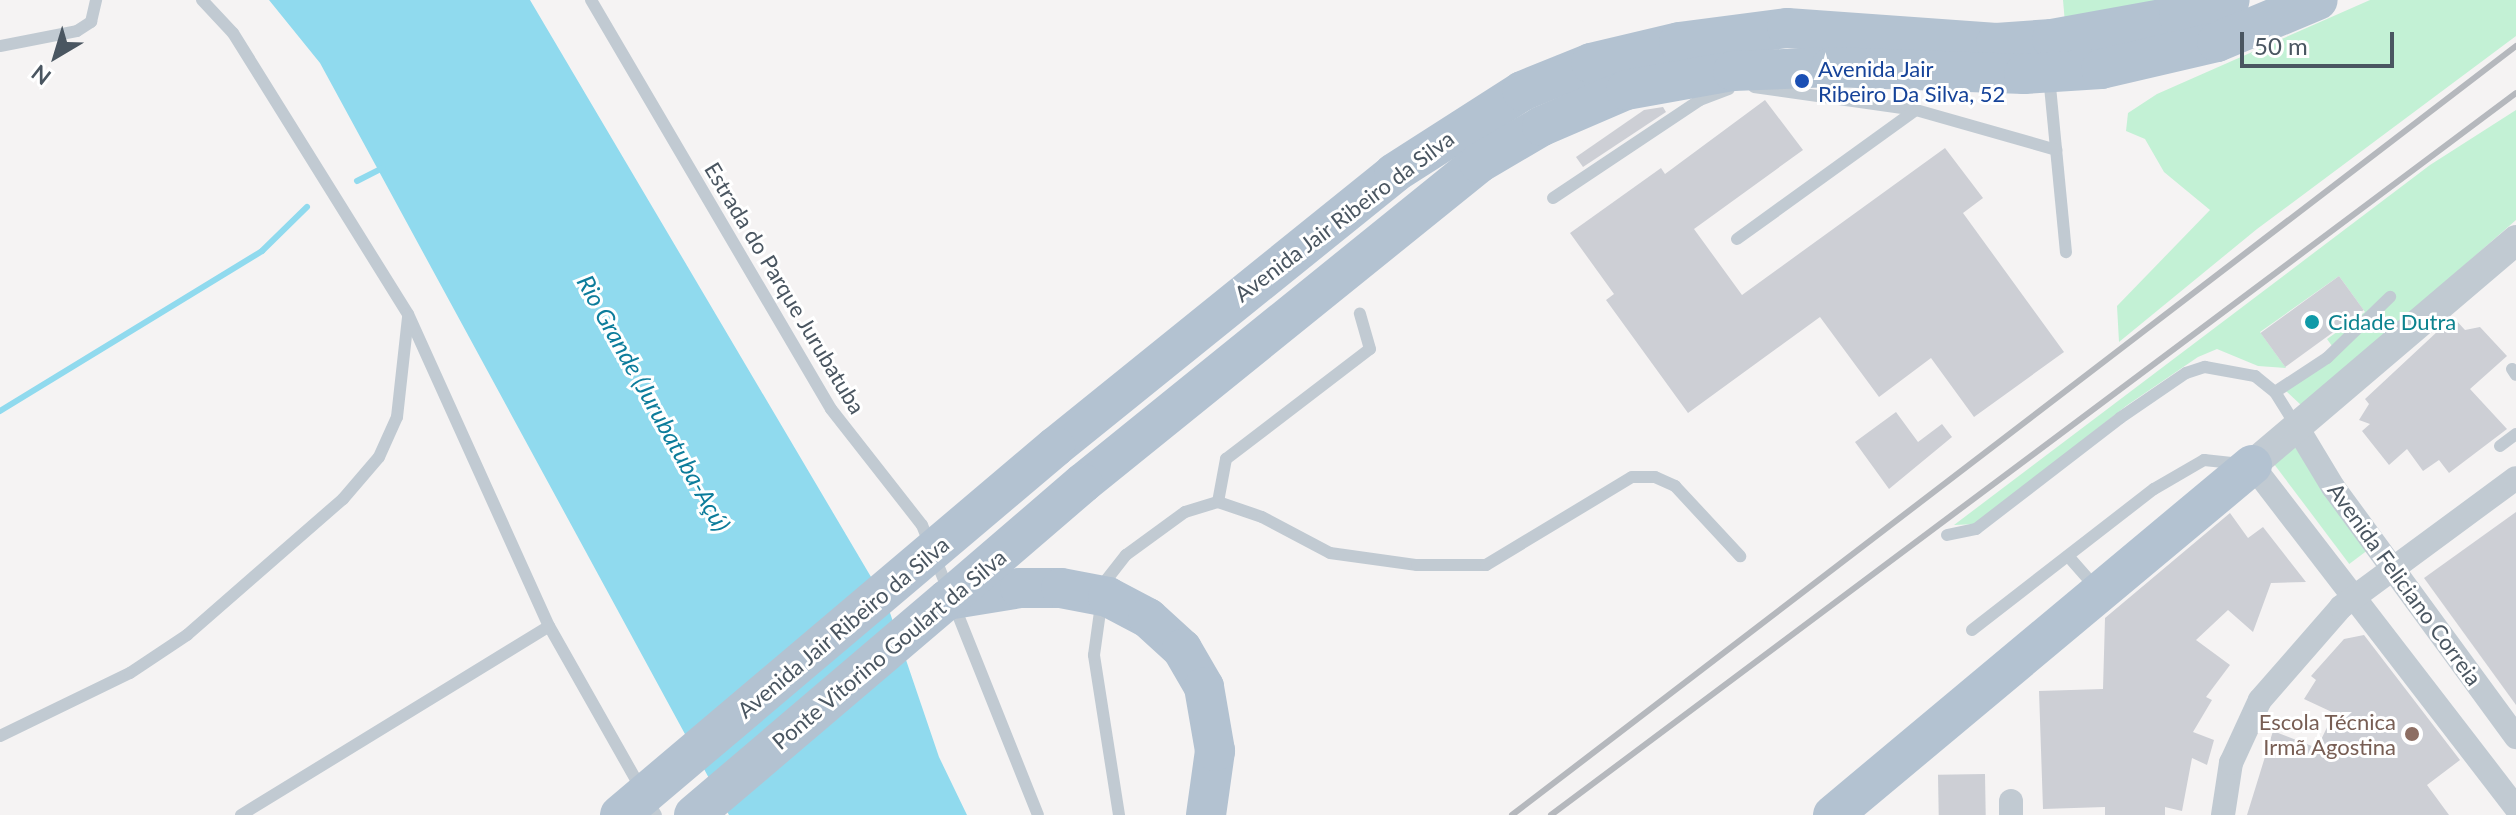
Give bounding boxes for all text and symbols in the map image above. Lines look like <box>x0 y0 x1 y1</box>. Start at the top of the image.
north arrow <box>16 16 96 96</box>
scale bar <box>2244 16 2398 66</box>
text: 50 m <box>2254 31 2308 60</box>
place label: Avenida Jair Ribeiro Da Silva, 52 <box>1818 55 2005 106</box>
text: N <box>26 59 56 91</box>
marker: Avenida Jair Ribeiro Da Silva, 52 <box>1793 72 1811 90</box>
street label: Avenida Jair Ribeiro da Silva <box>1229 125 1459 307</box>
street label: Estrada do Parque Jurubatuba <box>699 157 871 419</box>
water label: Rio Grande (Jurubatuba-Açú) <box>571 270 737 536</box>
place label: Cidade Dutra <box>2328 309 2456 335</box>
marker: Cidade Dutra <box>2303 313 2321 331</box>
street label: Avenida Feliciano Correia <box>2323 477 2487 691</box>
street label: Avenida Jair Ribeiro da Silva <box>732 530 954 724</box>
street label: Ponte Vitorino Goulart da Silva <box>766 543 1012 755</box>
place label: Escola Técnica Irmã Agostina <box>2258 708 2396 760</box>
marker: Escola Técnica Irmã Agostina <box>2403 725 2421 743</box>

